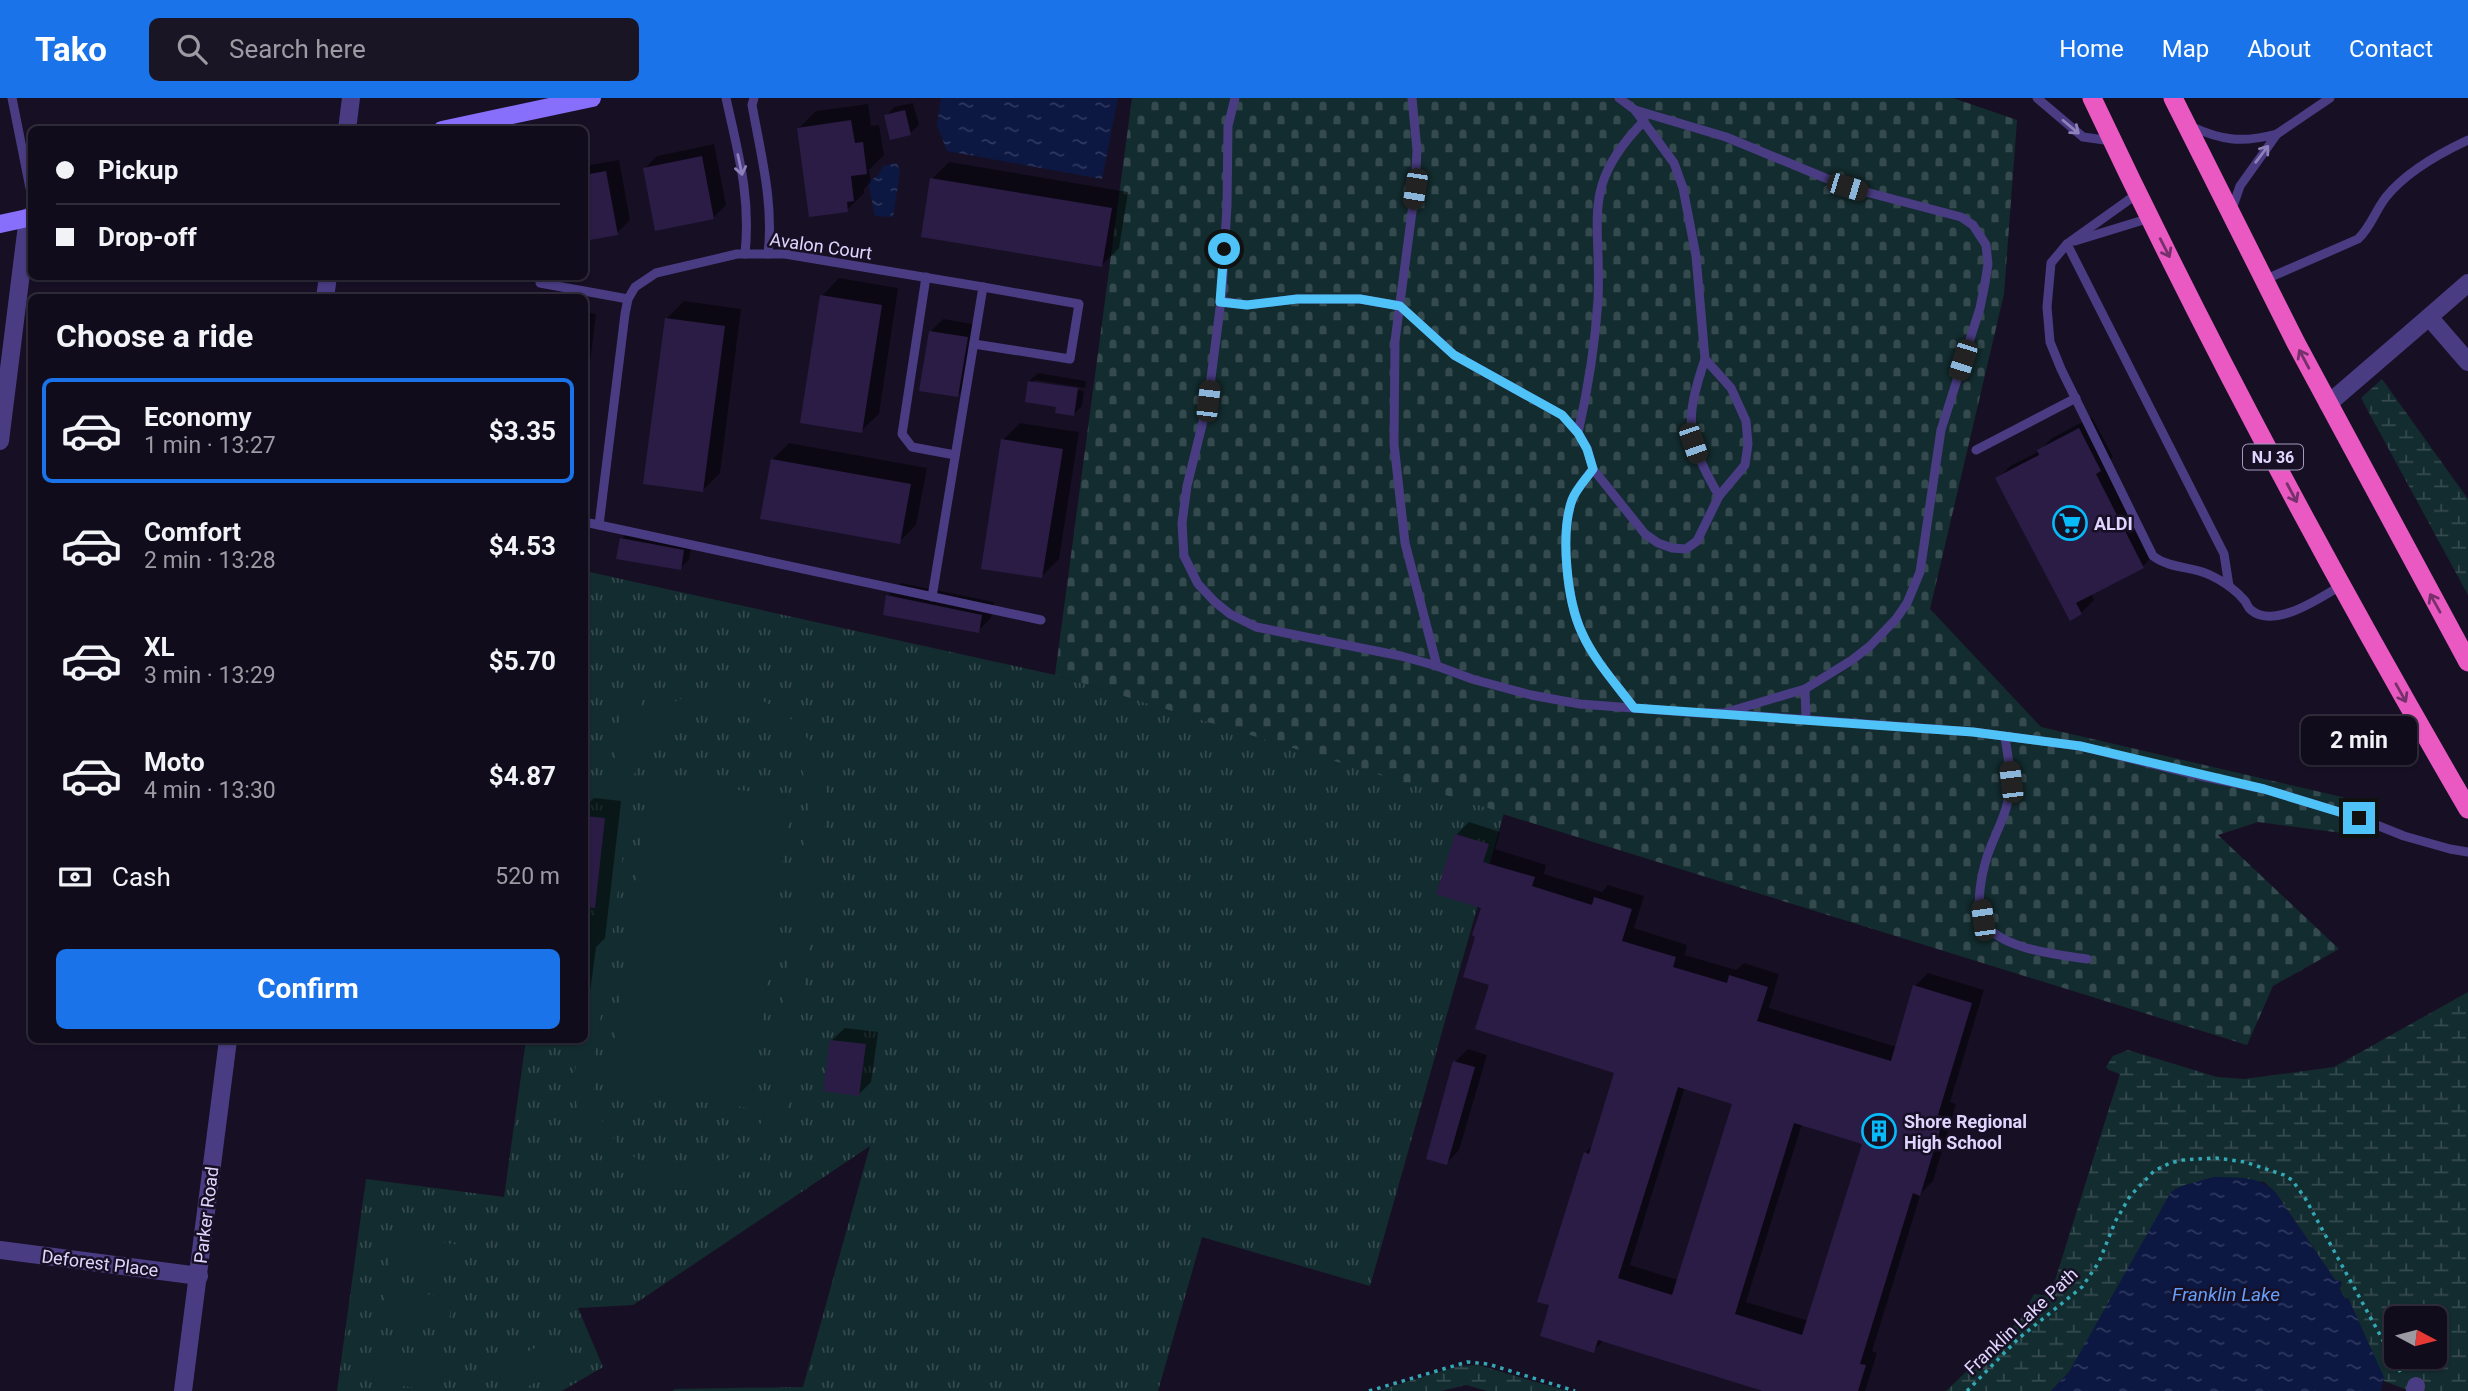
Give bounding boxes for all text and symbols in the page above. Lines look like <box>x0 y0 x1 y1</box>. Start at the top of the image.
search box <box>149 18 639 81</box>
text: Tako <box>35 30 107 69</box>
icon: search <box>173 30 211 68</box>
text: Search here <box>229 34 366 64</box>
text: Home <box>2059 35 2124 63</box>
text: Map <box>2162 35 2209 63</box>
text: About <box>2247 35 2311 63</box>
text: Contact <box>2349 35 2433 63</box>
one-way arrow <box>2062 119 2080 135</box>
one-way arrow <box>2254 144 2269 163</box>
one-way arrow <box>734 153 748 176</box>
text: Pickup <box>98 155 178 185</box>
car <box>1402 167 1429 211</box>
car <box>1824 171 1871 203</box>
text: Drop-off <box>98 222 197 252</box>
street label: Avalon Court <box>769 228 874 264</box>
route start <box>1208 233 1240 265</box>
one-way arrow <box>2158 237 2172 258</box>
text: Choose a ride <box>56 317 253 355</box>
car <box>1947 337 1980 383</box>
one-way arrow <box>2297 349 2310 370</box>
car <box>1196 379 1221 423</box>
icon: car <box>60 399 123 462</box>
text: Economy <box>144 402 251 432</box>
text: $3.35 <box>489 416 556 446</box>
car <box>1677 420 1710 466</box>
text: 1 min · 13:27 <box>144 432 276 459</box>
road number: NJ 36 <box>2243 444 2303 470</box>
one-way arrow <box>2286 482 2300 503</box>
supermarket icon: ALDI <box>2051 504 2089 542</box>
place label: ALDI <box>2094 513 2133 534</box>
icon: car <box>60 514 123 577</box>
text: Comfort <box>144 517 241 547</box>
text: $4.53 <box>489 531 556 561</box>
text: 2 min · 13:28 <box>144 547 276 574</box>
one-way arrow <box>2428 593 2441 614</box>
icon: car <box>60 629 123 692</box>
text: XL <box>144 632 175 662</box>
text: $5.70 <box>489 646 556 676</box>
text: 3 min · 13:29 <box>144 662 276 689</box>
one-way arrow <box>2395 682 2409 702</box>
callout: 2 min <box>2301 716 2417 766</box>
text: 2 min <box>2330 727 2388 754</box>
icon: car <box>60 744 123 807</box>
text: Moto <box>144 747 205 777</box>
car <box>1999 760 2024 804</box>
text: $4.87 <box>489 761 556 791</box>
text: 4 min · 13:30 <box>144 777 276 804</box>
route end <box>2343 802 2375 834</box>
icon: cash <box>56 858 94 896</box>
text: Cash <box>112 862 171 892</box>
text: 520 m <box>495 863 560 890</box>
car <box>1970 898 1997 942</box>
button: Confirm <box>56 949 560 1029</box>
place label: Shore Regional High School <box>1904 1111 2027 1153</box>
building icon: Shore Regional High School <box>1860 1112 1898 1150</box>
street label: Parker Road <box>190 1165 222 1265</box>
street label: Deforest Place <box>40 1245 160 1281</box>
street label: Franklin Lake Path <box>1960 1263 2082 1379</box>
water label: Franklin Lake <box>2172 1283 2280 1306</box>
north arrow <box>2384 1306 2446 1368</box>
map controls <box>2384 1306 2447 1369</box>

